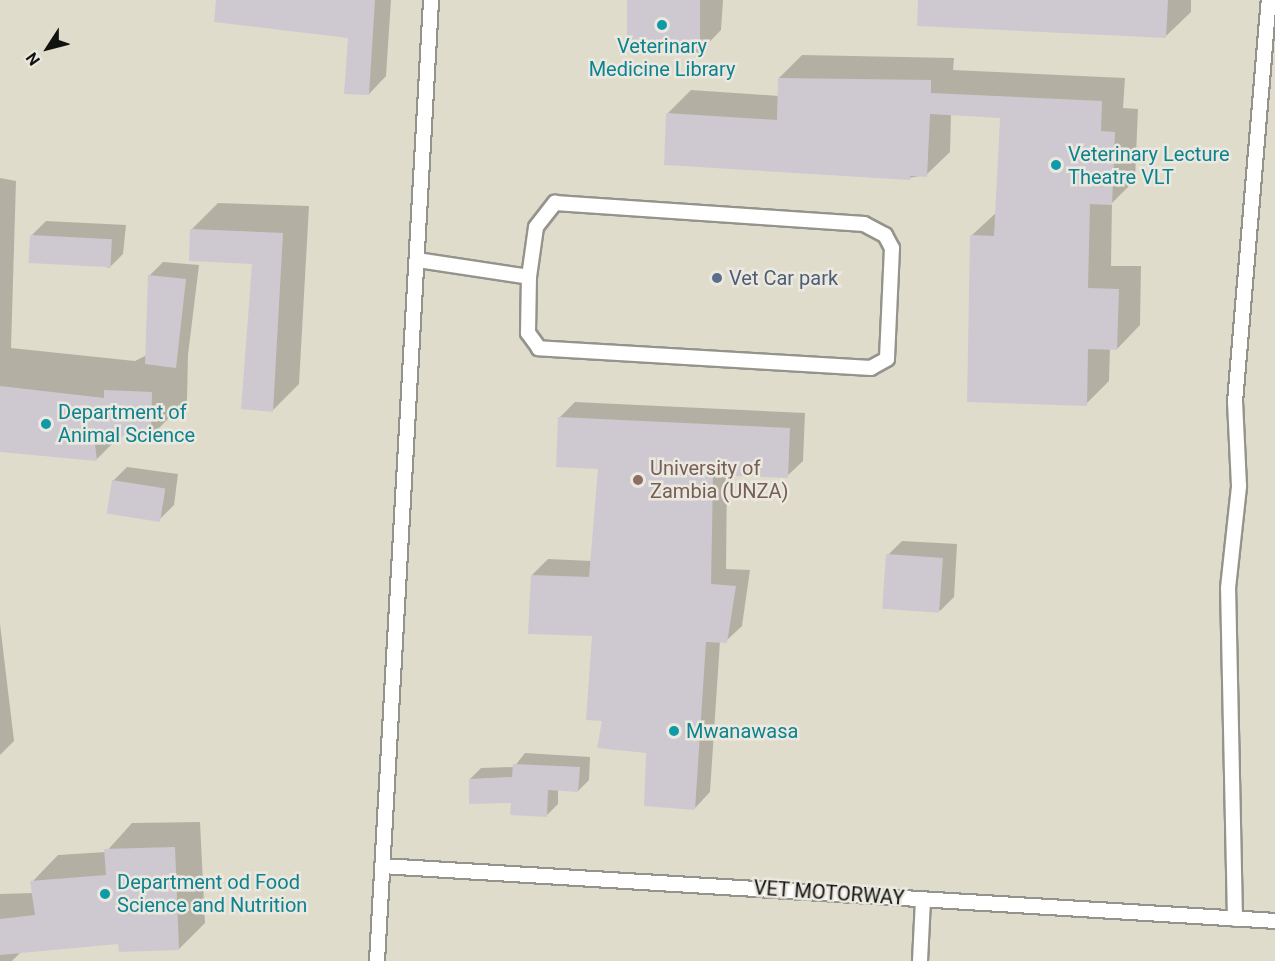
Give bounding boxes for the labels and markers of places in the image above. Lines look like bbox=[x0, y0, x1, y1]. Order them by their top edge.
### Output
marker: Veterinary Medicine Library bbox=[655, 18, 669, 32]
place label: Veterinary Medicine Library bbox=[589, 35, 735, 82]
place label: Veterinary Lecture Theatre VLT bbox=[1068, 142, 1230, 189]
marker: Veterinary Lecture Theatre VLT bbox=[1049, 158, 1063, 172]
place label: Vet Car park bbox=[729, 266, 838, 290]
marker: Vet Car park bbox=[710, 271, 724, 285]
place label: Department of Animal Science bbox=[58, 400, 195, 447]
marker: Department of Animal Science bbox=[39, 417, 53, 431]
place label: University of Zambia (UNZA) bbox=[650, 456, 789, 503]
marker: University of Zambia (UNZA) bbox=[631, 473, 645, 487]
place label: Mwanawasa bbox=[686, 719, 798, 743]
marker: Mwanawasa bbox=[667, 724, 681, 738]
place label: Department od Food Science and Nutrition bbox=[117, 870, 307, 917]
marker: Department od Food Science and Nutrition bbox=[98, 887, 112, 901]

